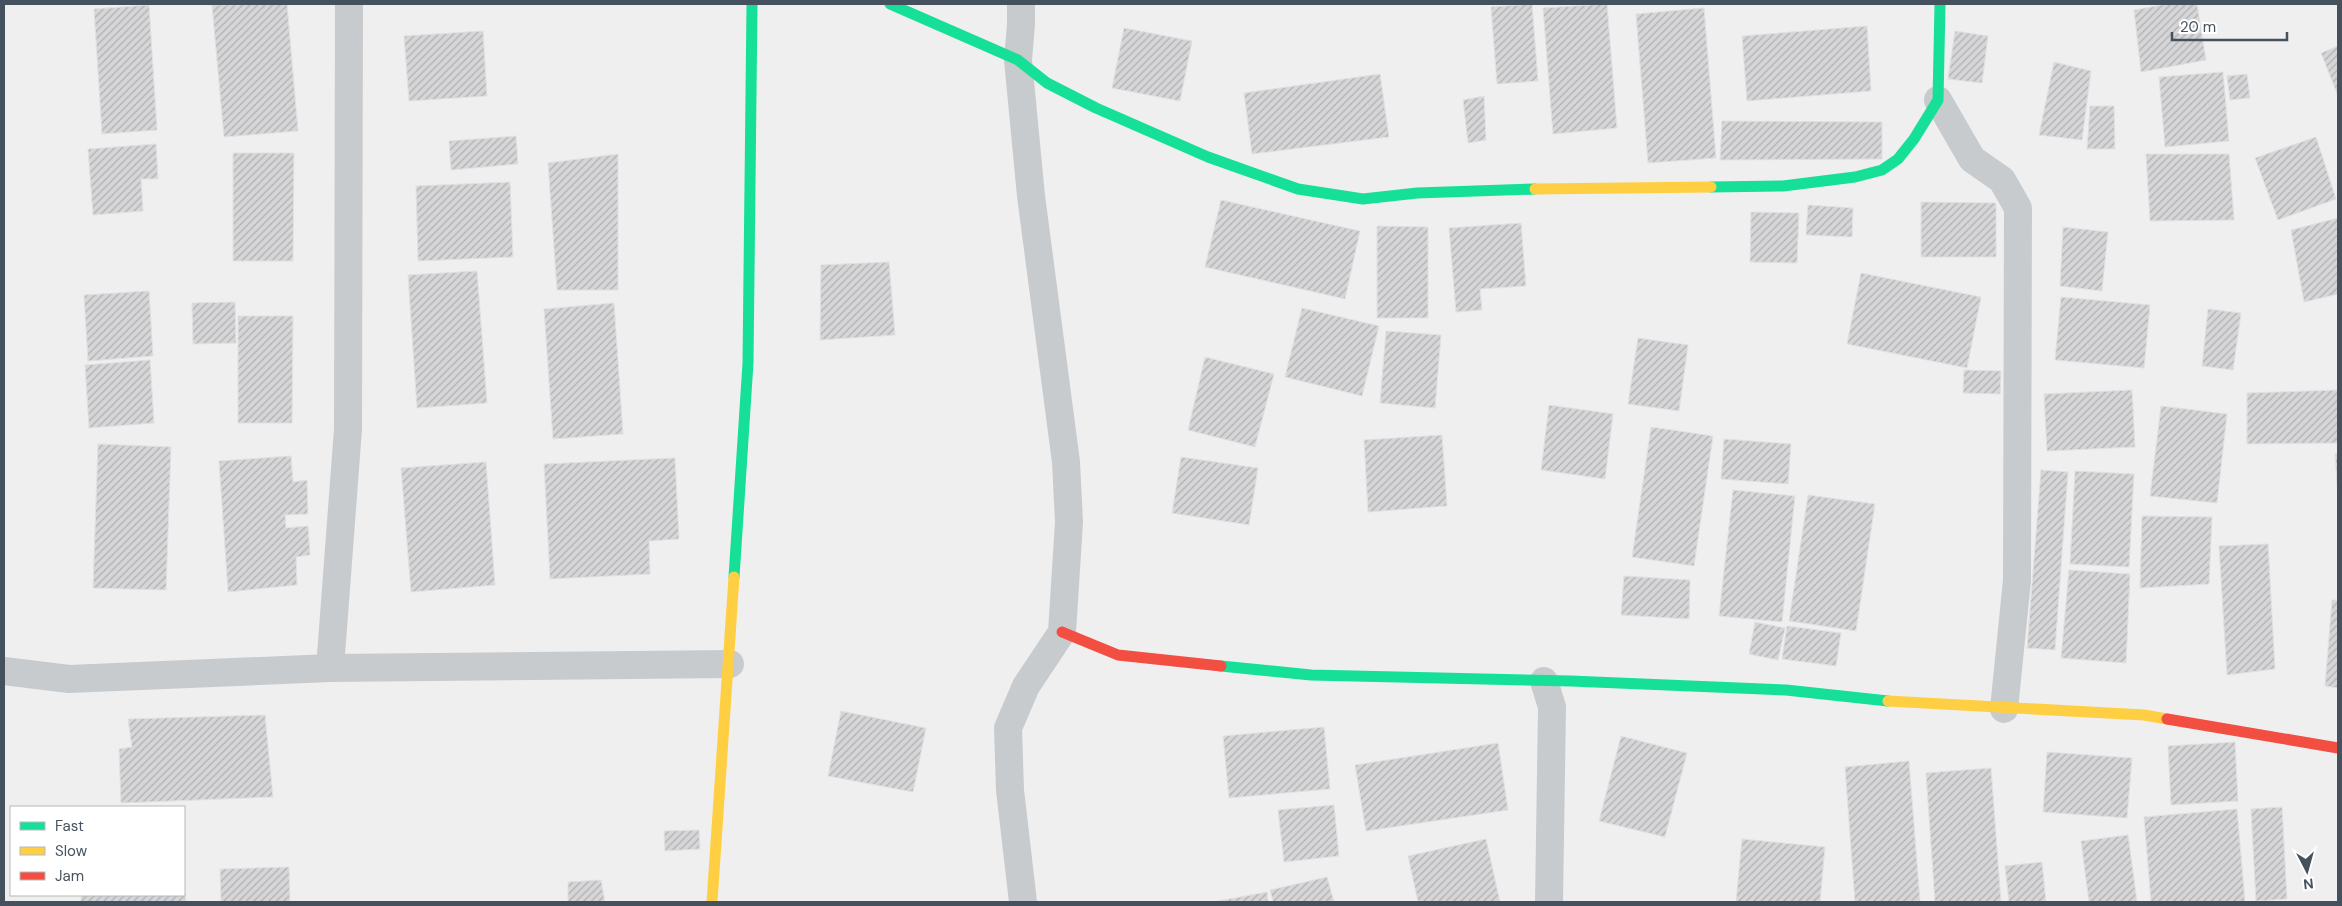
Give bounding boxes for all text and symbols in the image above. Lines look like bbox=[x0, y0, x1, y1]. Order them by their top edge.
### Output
scale bar bbox=[2172, 10, 2287, 42]
text: 20 m bbox=[2180, 17, 2216, 37]
legend bbox=[10, 806, 185, 896]
text: Fast bbox=[55, 816, 84, 836]
text: Slow bbox=[55, 841, 88, 861]
north arrow bbox=[2282, 846, 2332, 896]
text: Jam bbox=[55, 866, 84, 886]
text: N bbox=[2302, 874, 2314, 893]

